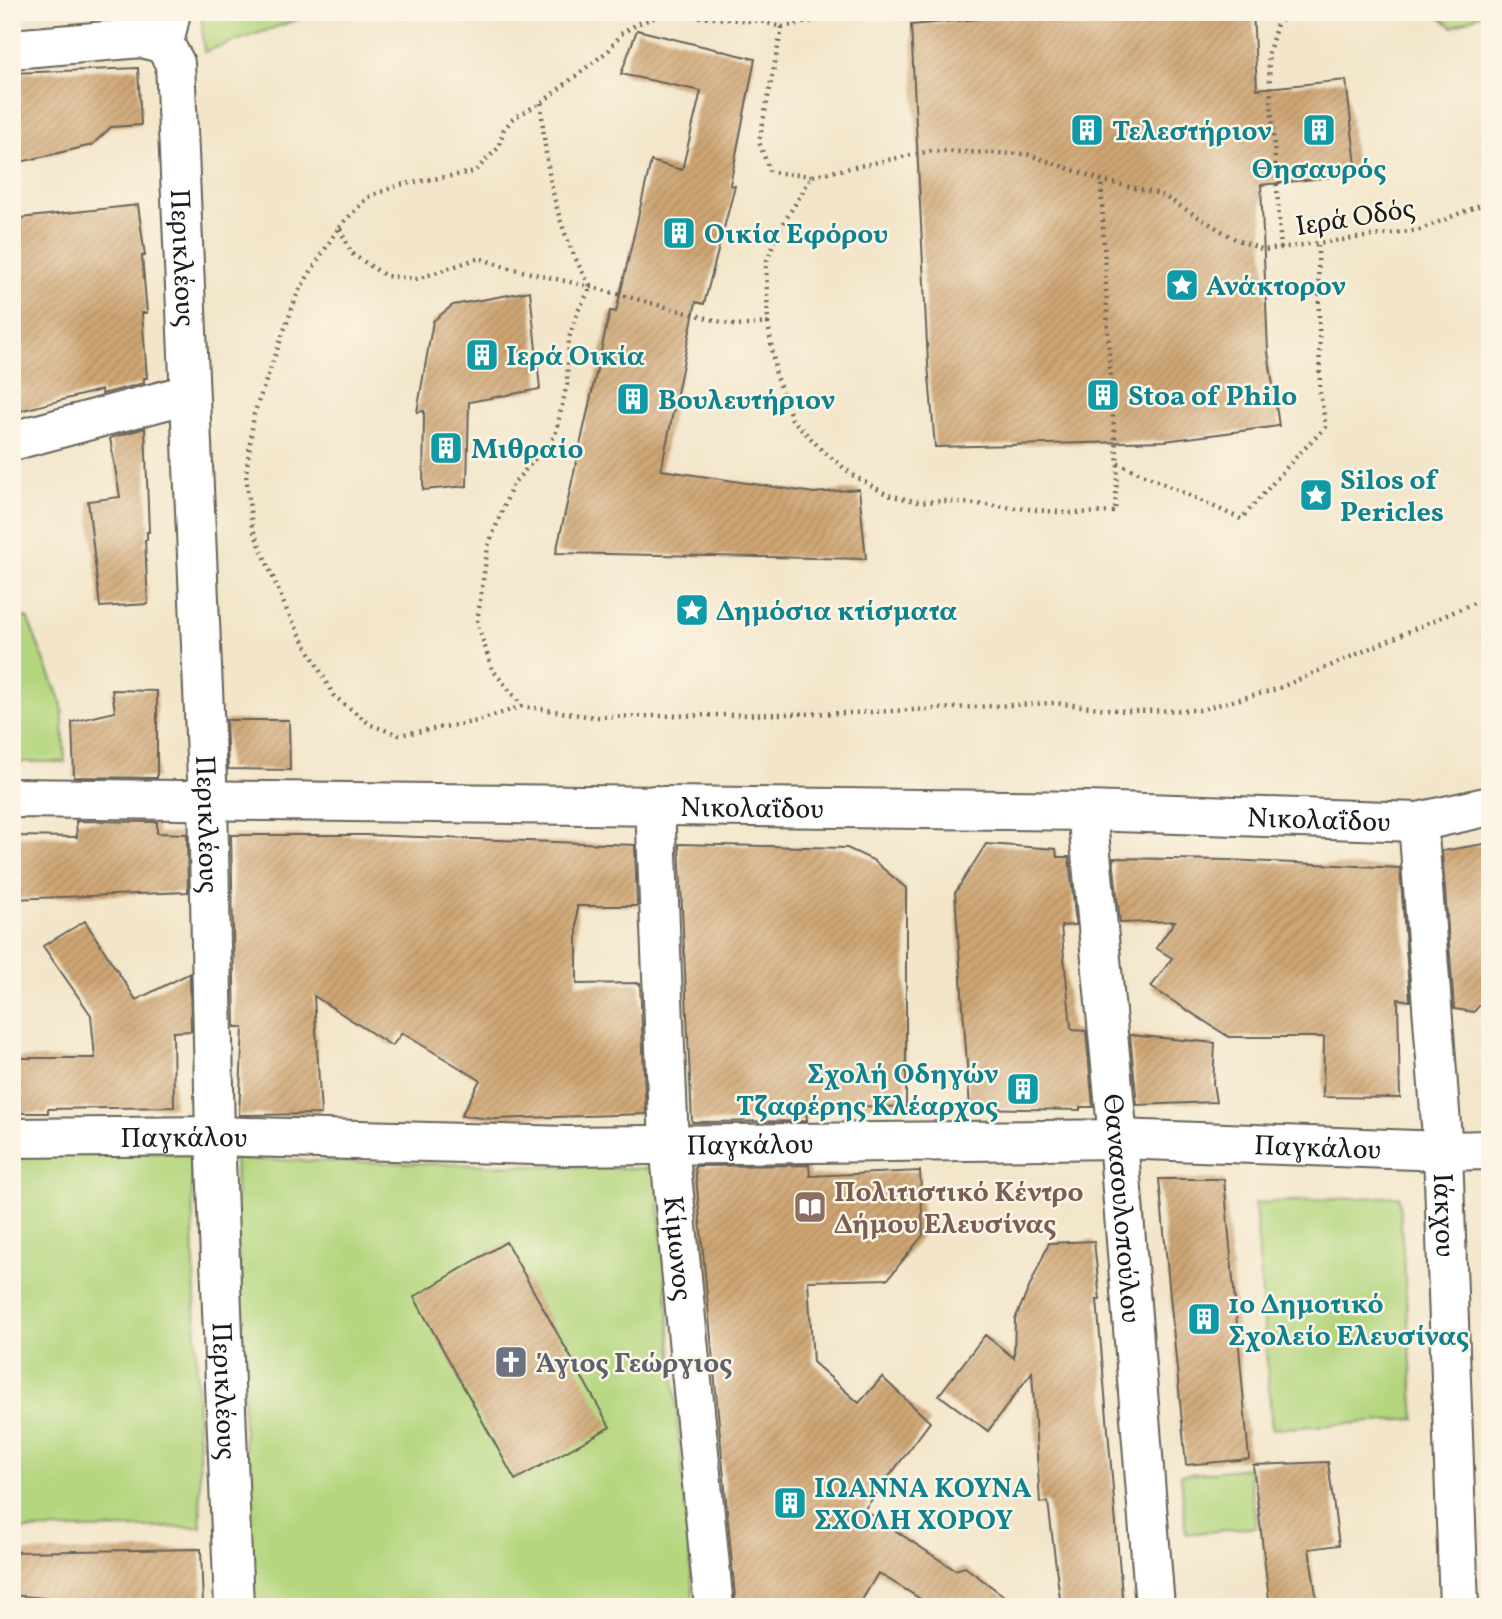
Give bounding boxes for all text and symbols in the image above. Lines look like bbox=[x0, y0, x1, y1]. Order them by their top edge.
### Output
building icon: Τελεστήριον bbox=[1068, 111, 1106, 149]
building icon: Θησαυρός bbox=[1300, 111, 1338, 149]
place label: Τελεστήριον bbox=[1112, 113, 1271, 152]
place label: Θησαυρός bbox=[1252, 151, 1386, 190]
street label: Περικλέους bbox=[159, 188, 204, 328]
street label: Ιερά Οδός bbox=[1293, 190, 1418, 247]
building icon: Οικία Εφόρου bbox=[660, 214, 698, 252]
place label: Οικία Εφόρου bbox=[704, 216, 888, 255]
place icon: Ανάκτορον bbox=[1163, 266, 1201, 304]
place label: Ανάκτορον bbox=[1206, 268, 1346, 307]
building icon: Ιερά Οικία bbox=[463, 336, 501, 374]
place label: Ιερά Οικία bbox=[506, 338, 645, 377]
building icon: Stoa of Philo bbox=[1084, 376, 1122, 414]
place label: Stoa of Philo bbox=[1128, 378, 1297, 417]
building icon: Βουλευτήριον bbox=[614, 380, 652, 418]
place label: Βουλευτήριον bbox=[658, 382, 835, 421]
building icon: Μιθραίο bbox=[427, 429, 465, 467]
place label: Μιθραίο bbox=[471, 431, 584, 470]
place label: Silos of Pericles bbox=[1340, 462, 1444, 533]
place icon: Silos of Pericles bbox=[1297, 476, 1335, 514]
place icon: Δημόσια κτίσματα bbox=[673, 591, 711, 629]
place label: Δημόσια κτίσματα bbox=[716, 593, 958, 632]
street label: Περικλέους bbox=[184, 754, 227, 894]
street label: Νικολαΐδου bbox=[680, 789, 824, 830]
street label: Νικολαΐδου bbox=[1246, 799, 1391, 843]
place label: Σχολή Οδηγών Τζαφέρης Κλέαρχος bbox=[736, 1056, 998, 1127]
building icon: Σχολή Οδηγών Τζαφέρης Κλέαρχος bbox=[1004, 1070, 1042, 1108]
street label: Θανασουλοπούλου bbox=[1092, 1092, 1149, 1325]
street label: Παγκάλου bbox=[120, 1119, 248, 1159]
street label: Παγκάλου bbox=[686, 1126, 814, 1166]
street label: Παγκάλου bbox=[1253, 1127, 1382, 1171]
street label: Ιάκχου bbox=[1422, 1172, 1464, 1258]
place label: Πολιτιστικό Κέντρο Δήμου Ελευσίνας bbox=[834, 1174, 1084, 1245]
library icon: Πολιτιστικό Κέντρο Δήμου Ελευσίνας bbox=[791, 1188, 829, 1226]
street label: Κίμωνος bbox=[652, 1194, 701, 1303]
place label: 1ο Δημοτικό Σχολείο Ελευσίνας bbox=[1228, 1286, 1469, 1357]
building icon: 1ο Δημοτικό Σχολείο Ελευσίνας bbox=[1185, 1300, 1223, 1338]
street label: Περικλέους bbox=[201, 1321, 245, 1461]
church icon: Άγιος Γεώργιος bbox=[492, 1343, 530, 1381]
place label: Άγιος Γεώργιος bbox=[536, 1345, 732, 1384]
place label: ΙΩΑΝΝΑ ΚΟΥΝΑ ΣΧΟΛΗ ΧΟΡΟΥ bbox=[814, 1470, 1032, 1541]
building icon: ΙΩΑΝΝΑ ΚΟΥΝΑ ΣΧΟΛΗ ΧΟΡΟΥ bbox=[771, 1484, 809, 1522]

